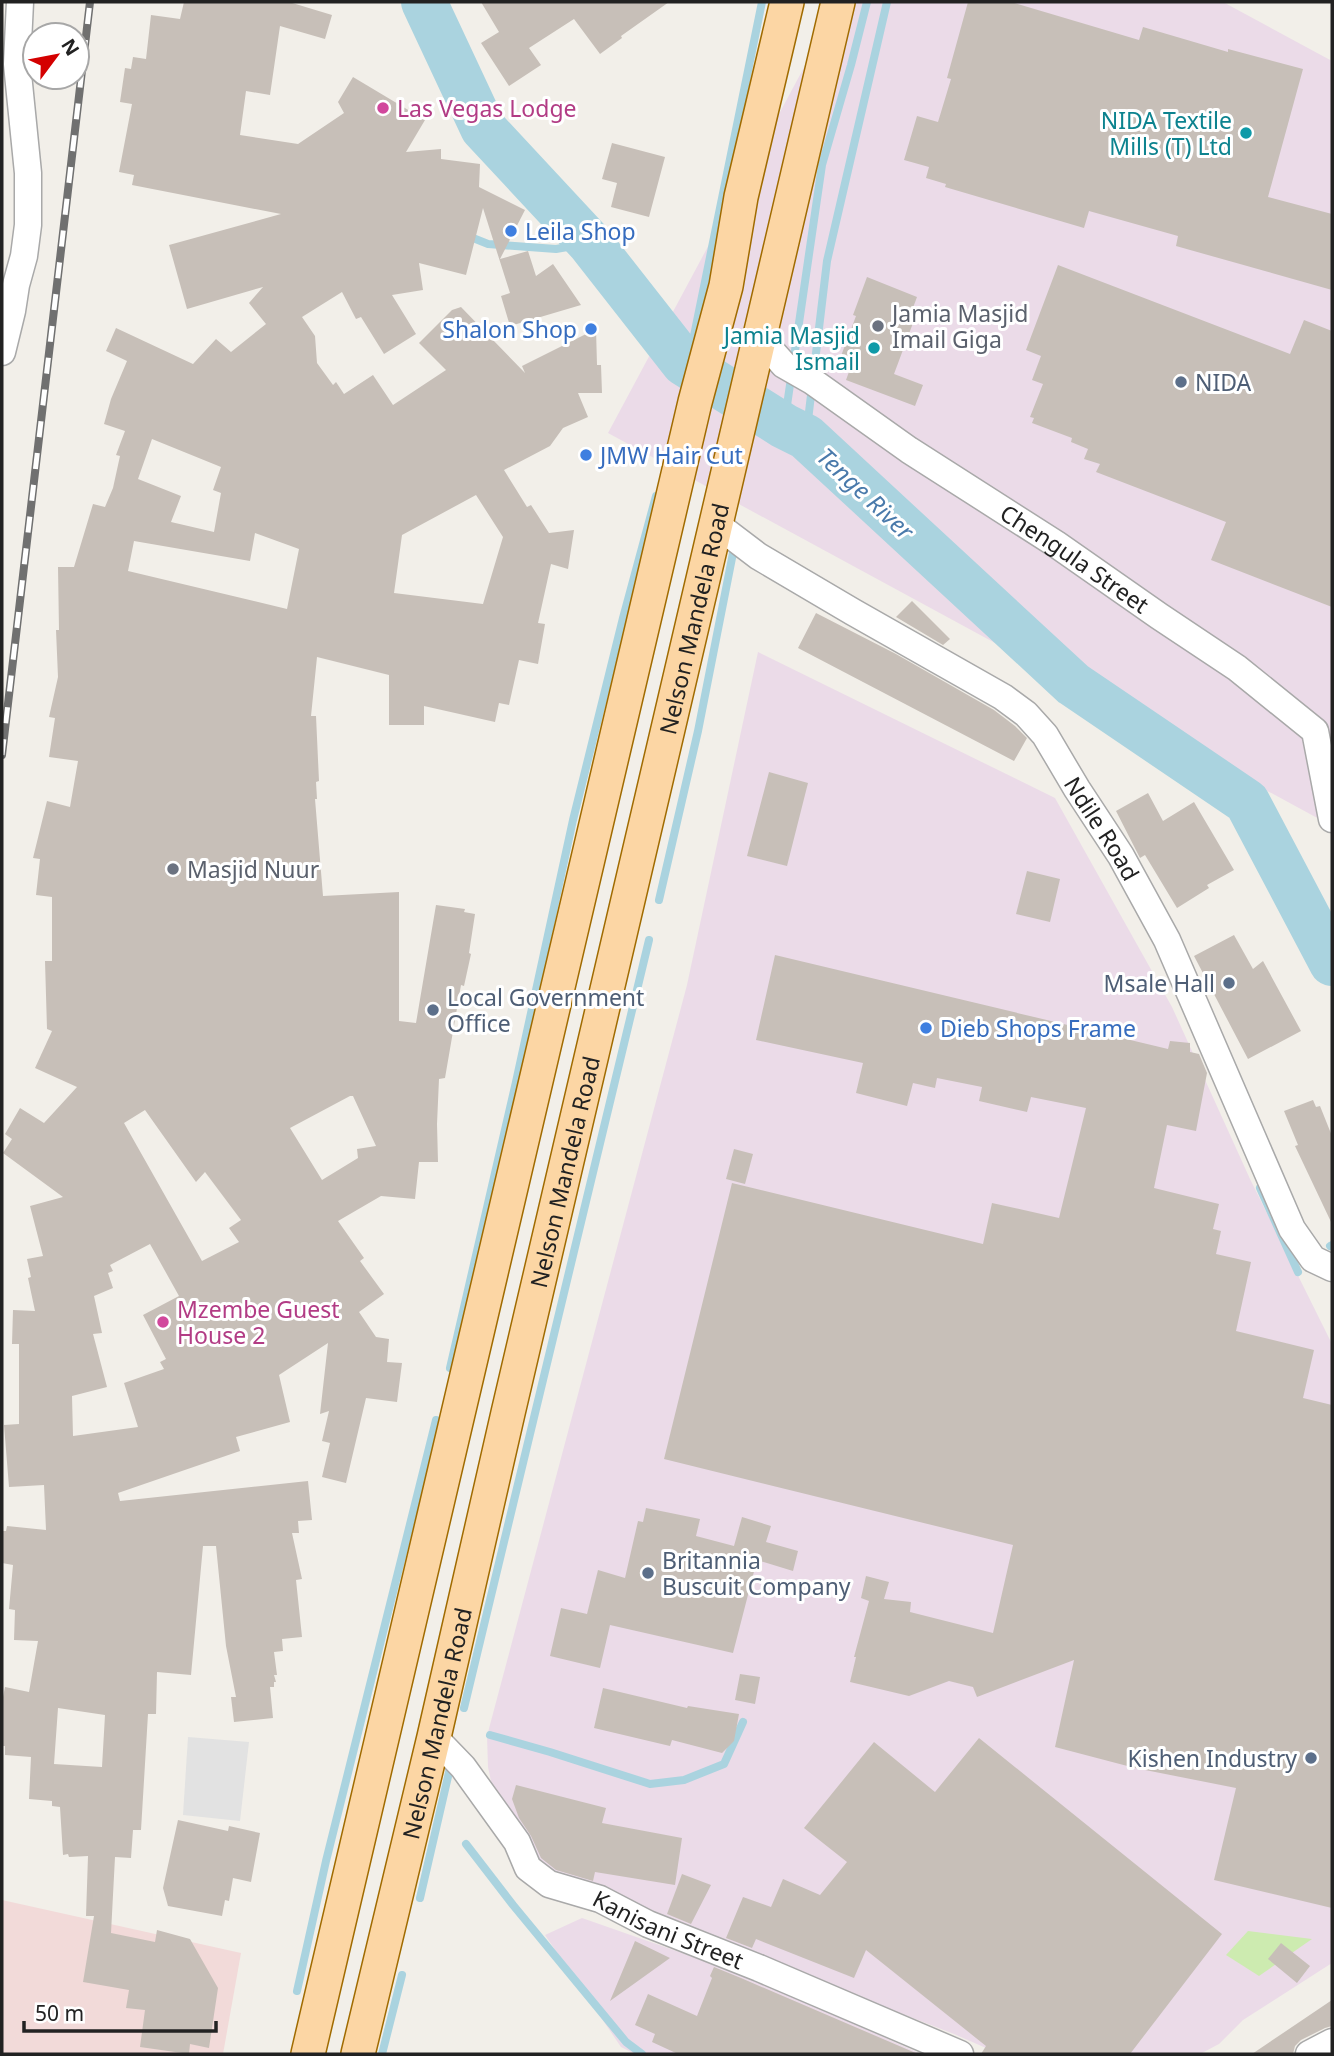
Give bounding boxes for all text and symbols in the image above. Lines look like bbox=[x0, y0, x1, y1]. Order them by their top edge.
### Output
north arrow bbox=[21, 21, 91, 91]
text: N bbox=[55, 34, 86, 60]
place label: Las Vegas Lodge bbox=[397, 92, 577, 124]
marker: Las Vegas Lodge bbox=[375, 100, 391, 116]
place label: NIDA Textile Mills (T) Ltd bbox=[1101, 104, 1232, 162]
marker: NIDA Textile Mills (T) Ltd bbox=[1238, 125, 1254, 141]
place label: Leila Shop bbox=[525, 215, 636, 247]
marker: Leila Shop bbox=[503, 223, 519, 239]
place label: Jamia Masjid Imail Giga bbox=[890, 297, 1028, 355]
place label: Shalon Shop bbox=[442, 313, 577, 345]
marker: Jamia Masjid Imail Giga bbox=[870, 318, 886, 334]
place label: Jamia Masjid Ismail bbox=[722, 319, 860, 377]
marker: Shalon Shop bbox=[583, 321, 599, 337]
marker: Jamia Masjid Ismail bbox=[866, 340, 882, 356]
place label: NIDA bbox=[1195, 366, 1252, 398]
marker: NIDA bbox=[1173, 374, 1189, 390]
place label: JMW Hair Cut bbox=[598, 439, 743, 471]
water label: Tenge River bbox=[810, 440, 923, 547]
marker: JMW Hair Cut bbox=[578, 447, 594, 463]
street label: Chengula Street bbox=[994, 497, 1156, 620]
street label: Nelson Mandela Road bbox=[651, 500, 736, 738]
street label: Ndile Road bbox=[1057, 770, 1147, 886]
place label: Masjid Nuur bbox=[187, 853, 320, 885]
marker: Masjid Nuur bbox=[165, 861, 181, 877]
place label: Msale Hall bbox=[1104, 967, 1215, 999]
marker: Msale Hall bbox=[1221, 975, 1237, 991]
place label: Local Government Office bbox=[447, 981, 644, 1039]
marker: Local Government Office bbox=[425, 1002, 441, 1018]
place label: Dieb Shops Frame bbox=[940, 1012, 1136, 1044]
marker: Dieb Shops Frame bbox=[918, 1020, 934, 1036]
street label: Nelson Mandela Road bbox=[522, 1053, 607, 1291]
place label: Mzembe Guest House 2 bbox=[177, 1293, 340, 1351]
marker: Mzembe Guest House 2 bbox=[155, 1314, 171, 1330]
place label: Britannia Buscuit Company bbox=[662, 1544, 851, 1602]
marker: Britannia Buscuit Company bbox=[640, 1565, 656, 1581]
street label: Nelson Mandela Road bbox=[394, 1604, 479, 1842]
place label: Kishen Industry bbox=[1128, 1742, 1297, 1774]
marker: Kishen Industry bbox=[1303, 1750, 1319, 1766]
street label: Kanisani Street bbox=[587, 1882, 749, 1976]
scale bar bbox=[24, 1990, 217, 2034]
text: 50 m bbox=[35, 1999, 84, 2027]

